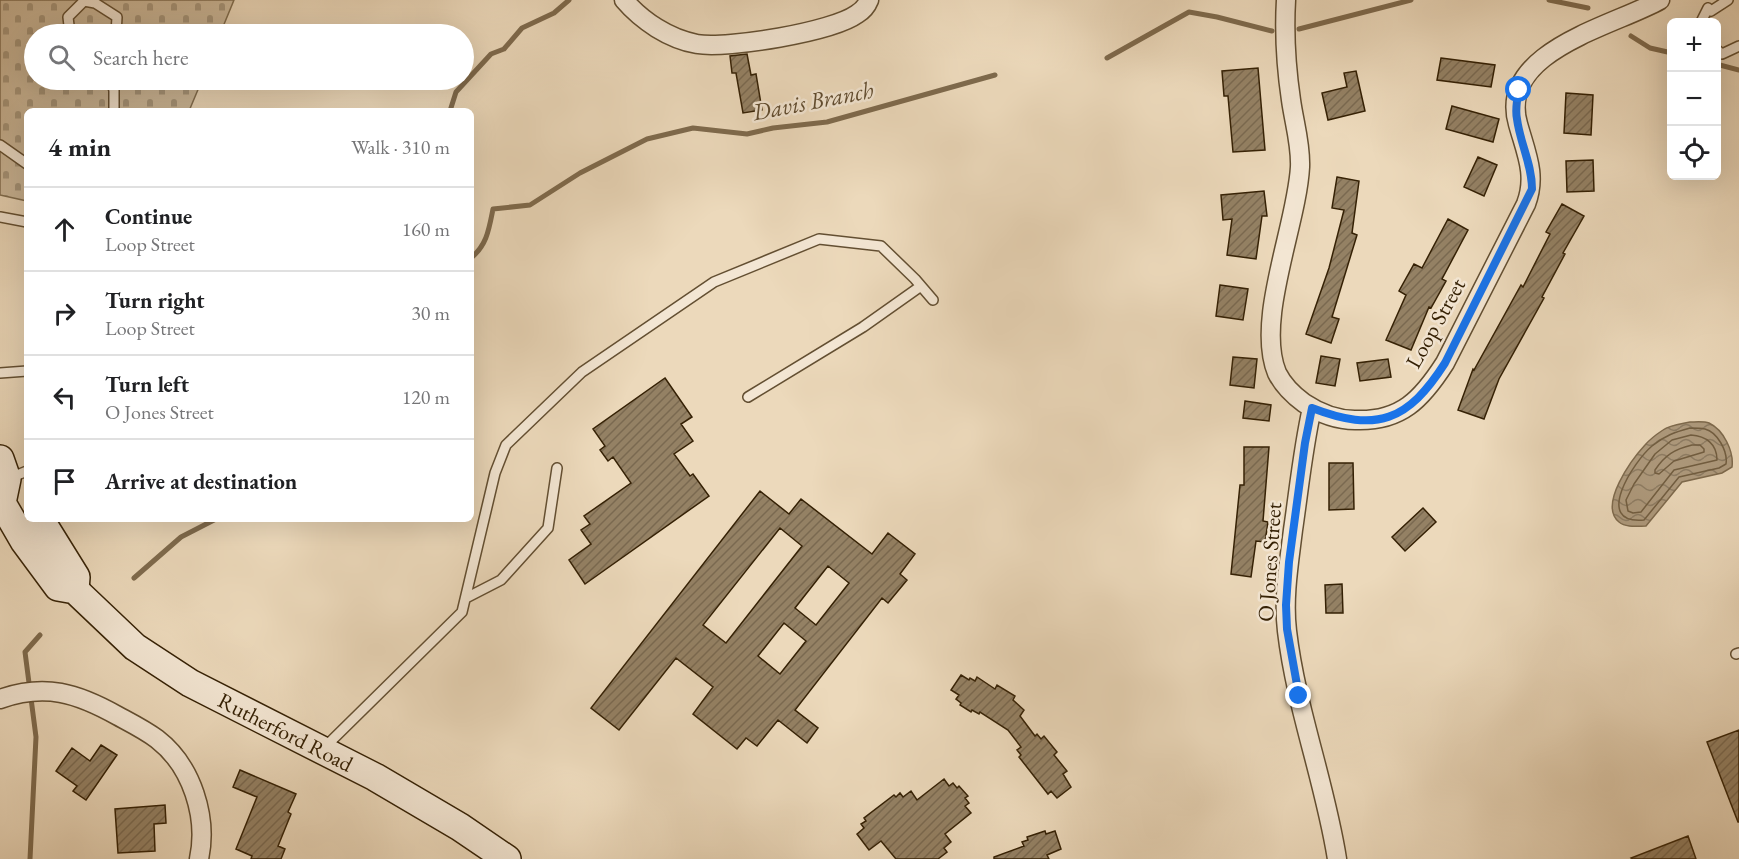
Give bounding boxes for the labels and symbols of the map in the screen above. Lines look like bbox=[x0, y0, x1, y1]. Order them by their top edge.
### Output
water label: Davis Branch bbox=[749, 74, 876, 128]
route start bbox=[1505, 76, 1531, 102]
street label: Loop Street bbox=[1399, 273, 1472, 373]
street label: O Jones Street bbox=[1251, 501, 1288, 623]
route end bbox=[1285, 682, 1311, 708]
street label: Rutherford Road bbox=[213, 686, 359, 779]

